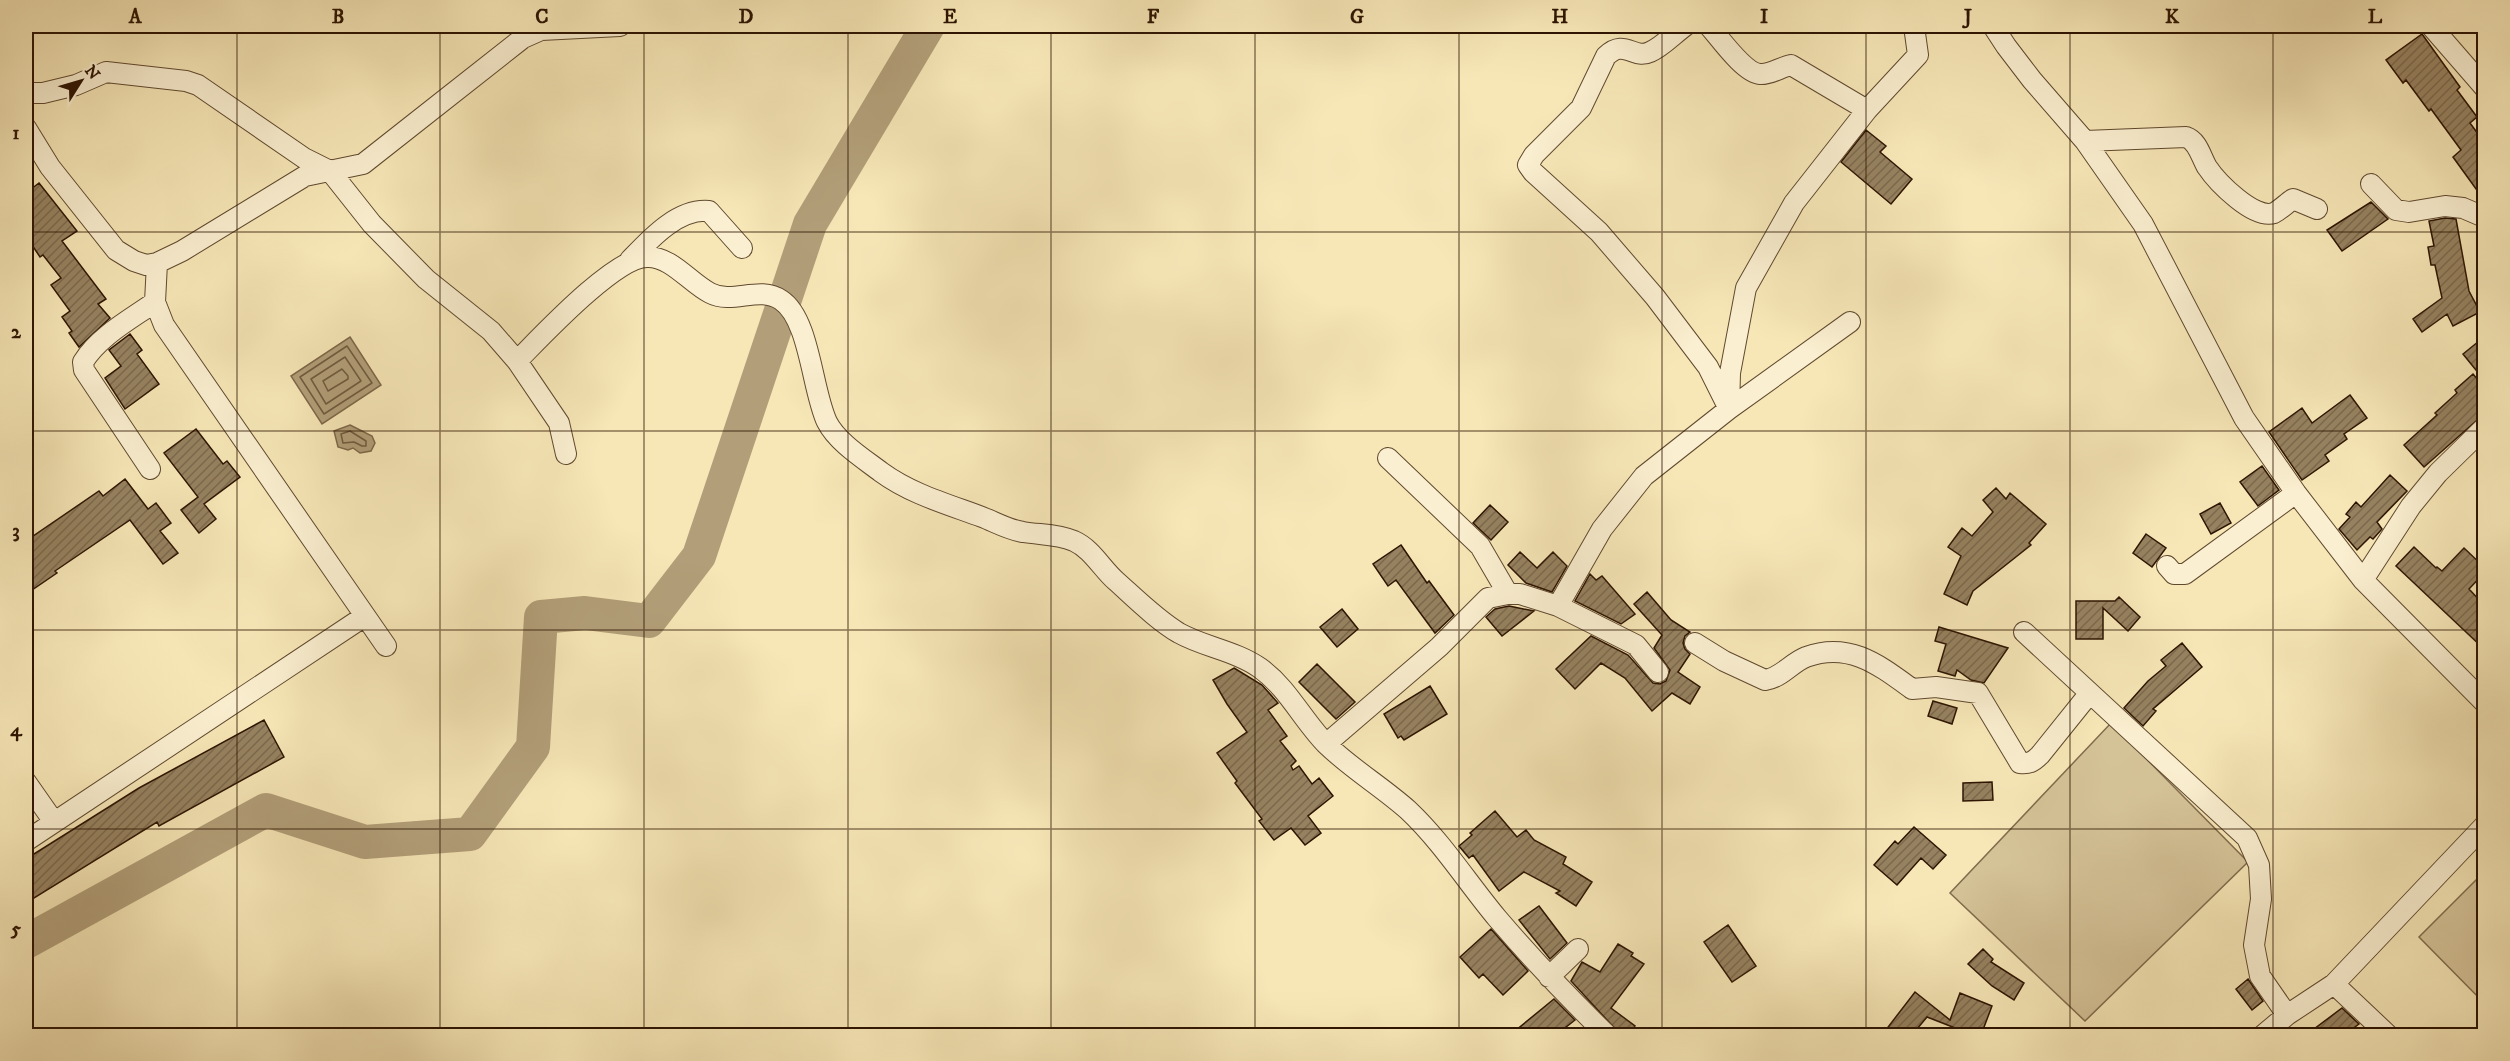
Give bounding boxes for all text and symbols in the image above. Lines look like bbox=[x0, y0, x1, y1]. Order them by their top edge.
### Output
text: A bbox=[128, 5, 143, 30]
text: B bbox=[332, 5, 344, 30]
text: C bbox=[535, 5, 549, 30]
text: D bbox=[739, 5, 754, 30]
text: E bbox=[943, 5, 957, 30]
text: F bbox=[1147, 5, 1160, 30]
text: G bbox=[1350, 5, 1364, 30]
text: H bbox=[1552, 5, 1569, 30]
text: I bbox=[1760, 5, 1768, 30]
text: J bbox=[1962, 5, 1972, 30]
text: K bbox=[2165, 5, 2180, 30]
text: L bbox=[2368, 5, 2383, 30]
north arrow bbox=[51, 51, 111, 111]
text: N bbox=[80, 61, 104, 84]
text: 1 bbox=[12, 121, 20, 146]
text: 2 bbox=[11, 320, 22, 345]
text: 3 bbox=[12, 519, 20, 544]
text: 4 bbox=[10, 718, 23, 743]
text: 5 bbox=[10, 917, 21, 942]

